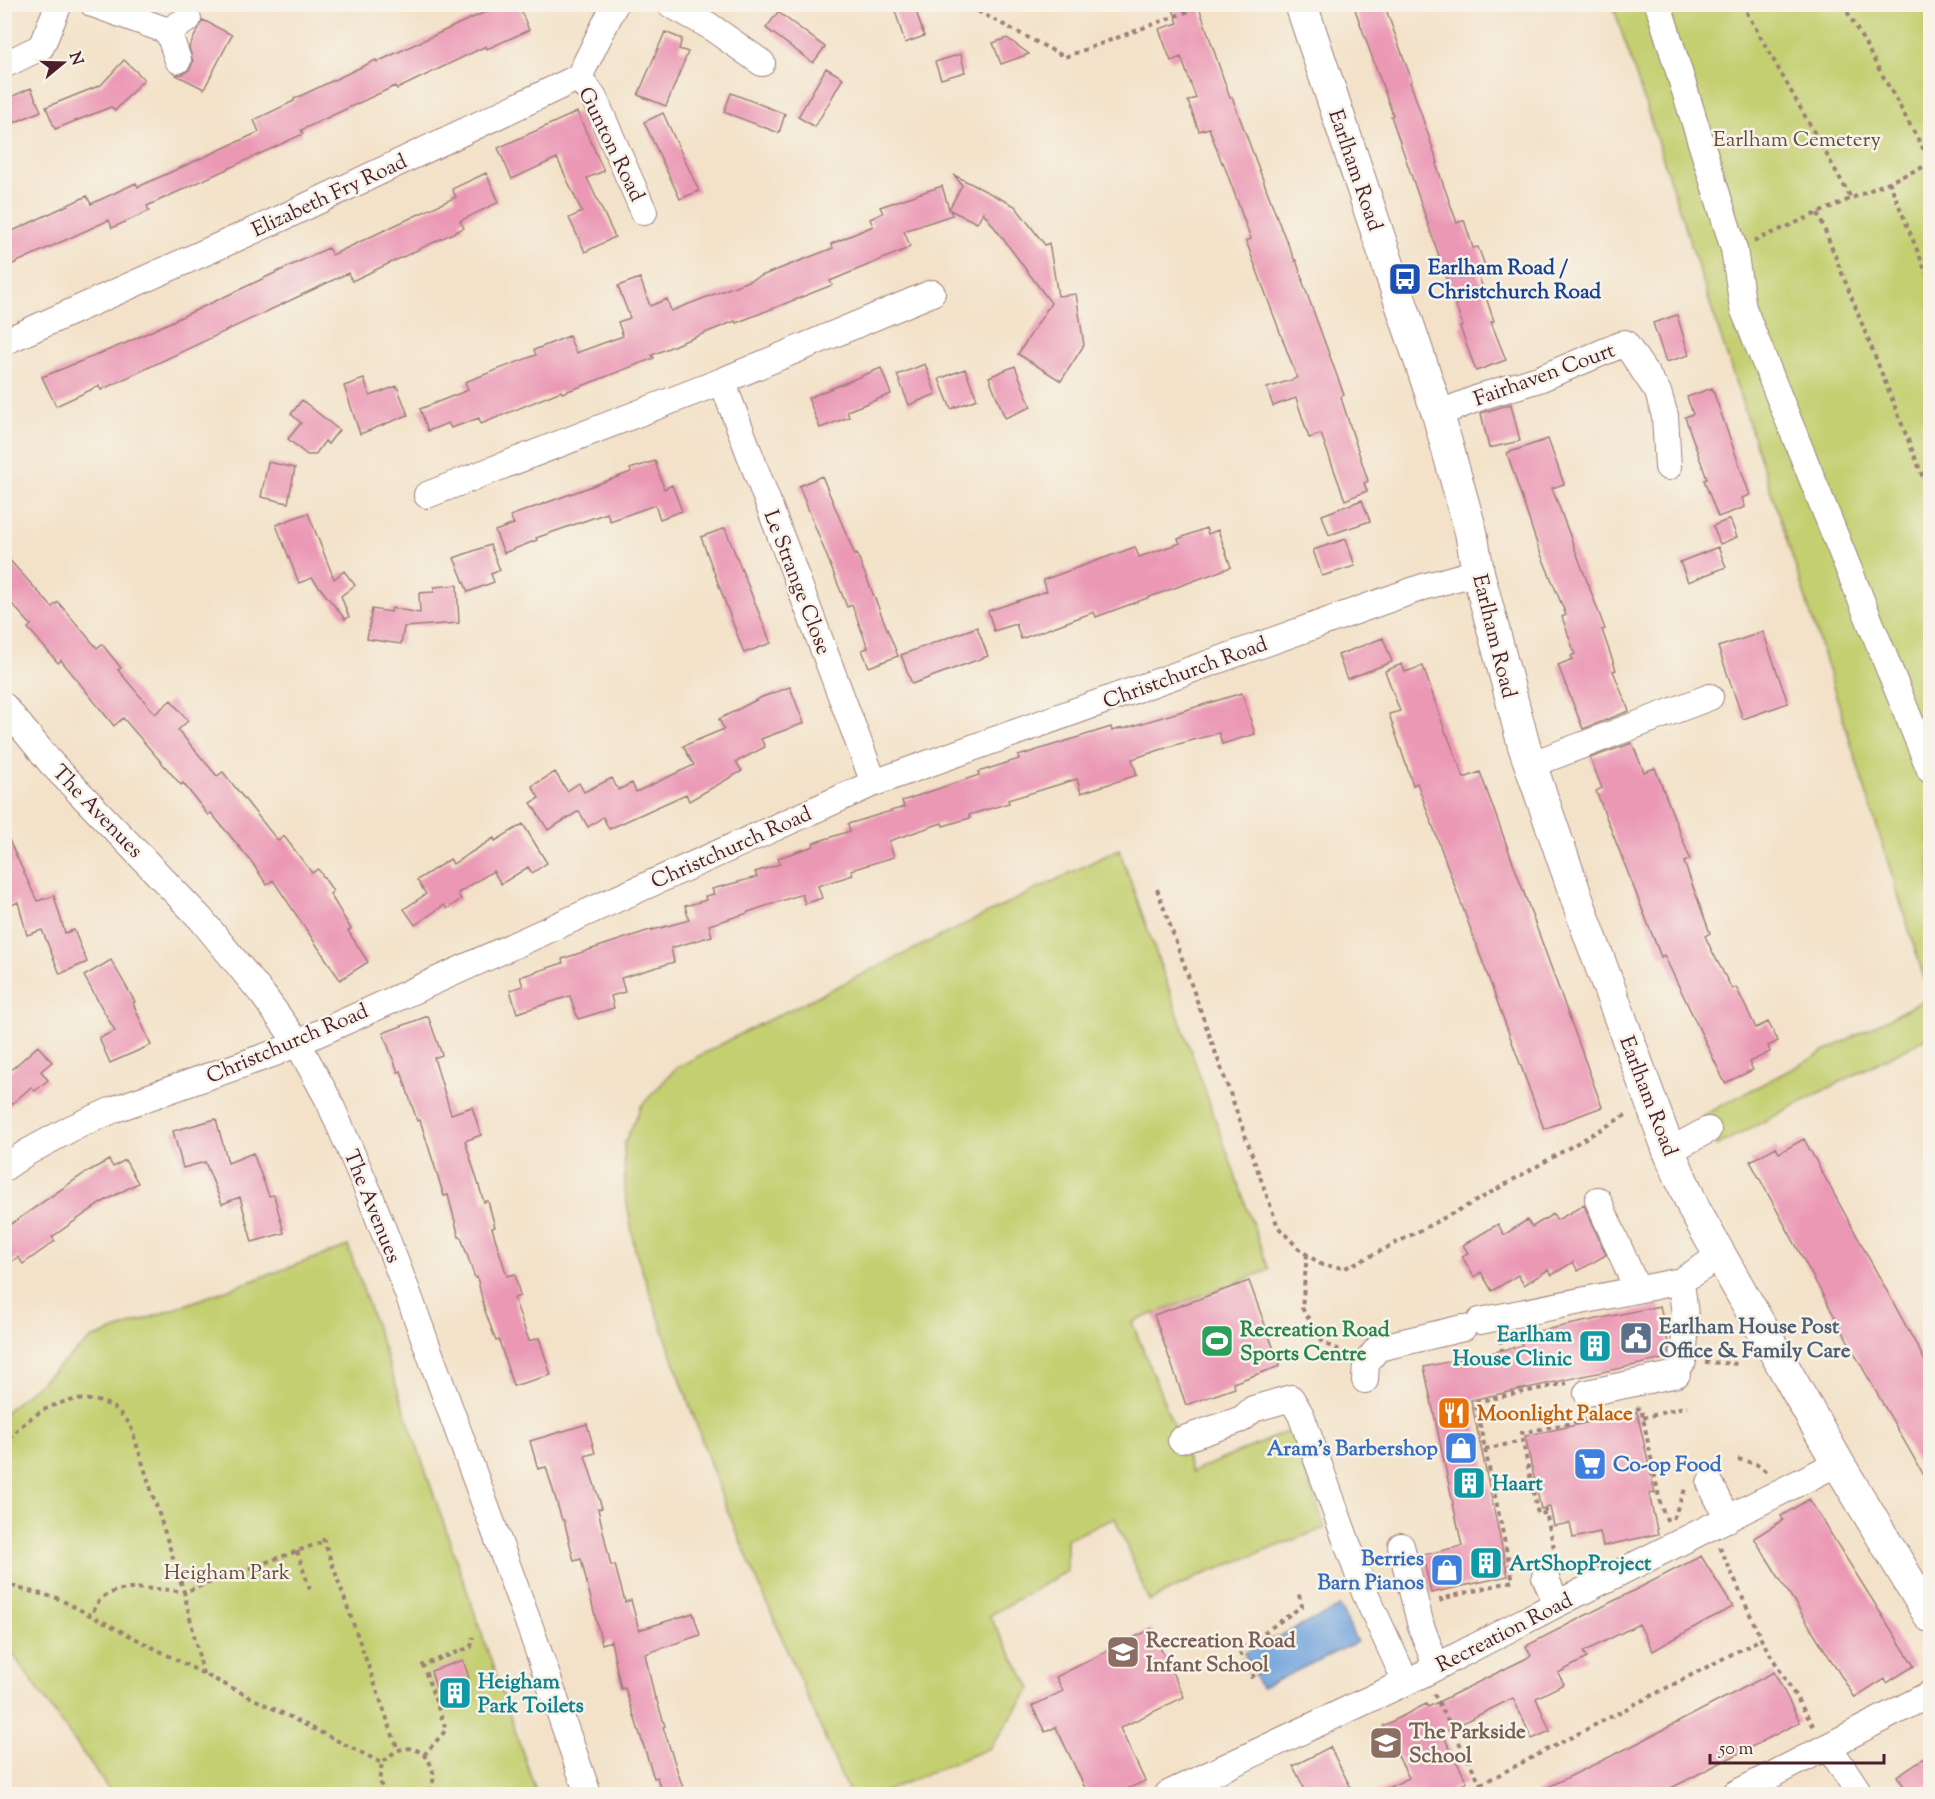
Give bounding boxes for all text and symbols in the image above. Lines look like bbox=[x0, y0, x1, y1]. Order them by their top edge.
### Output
north arrow bbox=[33, 33, 93, 93]
text: N bbox=[62, 49, 88, 69]
street label: Gunton Road bbox=[569, 82, 651, 207]
street label: Earlham Road bbox=[1319, 106, 1389, 236]
park label: Earlham Cemetery bbox=[1713, 126, 1881, 156]
street label: Elizabeth Fry Road bbox=[247, 148, 413, 246]
place label: Earlham Road / Christchurch Road bbox=[1428, 254, 1601, 308]
bus stop icon: Earlham Road / Christchurch Road bbox=[1387, 261, 1423, 297]
street label: Fairhaven Court bbox=[1470, 336, 1620, 415]
street label: Le Strange Close bbox=[755, 506, 838, 659]
street label: Earlham Road bbox=[1463, 571, 1523, 702]
street label: Christchurch Road bbox=[1099, 630, 1272, 718]
street label: The Avenues bbox=[44, 759, 149, 866]
street label: Christchurch Road bbox=[647, 800, 817, 898]
street label: Christchurch Road bbox=[202, 997, 373, 1092]
street label: Earlham Road bbox=[1610, 1032, 1684, 1161]
street label: The Avenues bbox=[335, 1146, 407, 1268]
place label: Earlham House Post Office & Family Care bbox=[1659, 1313, 1851, 1367]
place label: Recreation Road Sports Centre bbox=[1240, 1316, 1390, 1370]
public building icon: Earlham House Post Office & Family Care bbox=[1618, 1320, 1654, 1356]
place label: Earlham House Clinic bbox=[1453, 1321, 1573, 1375]
sports icon: Recreation Road Sports Centre bbox=[1199, 1323, 1235, 1359]
building icon: Earlham House Clinic bbox=[1577, 1328, 1613, 1364]
restaurant icon: Moonlight Palace bbox=[1436, 1395, 1472, 1431]
place label: Moonlight Palace bbox=[1477, 1400, 1633, 1430]
shop icon: Aram's Barbershop bbox=[1443, 1430, 1479, 1466]
place label: Aram's Barbershop bbox=[1267, 1435, 1438, 1465]
supermarket icon: Co-op Food bbox=[1572, 1446, 1608, 1482]
place label: Co-op Food bbox=[1613, 1451, 1722, 1481]
building icon: Haart bbox=[1451, 1465, 1487, 1501]
place label: Haart bbox=[1492, 1470, 1544, 1500]
place label: Berries Barn Pianos bbox=[1317, 1545, 1424, 1599]
building icon: ArtShopProject bbox=[1468, 1545, 1504, 1581]
place label: ArtShopProject bbox=[1509, 1550, 1652, 1580]
shop icon: Berries Barn Pianos bbox=[1429, 1552, 1465, 1588]
park label: Heigham Park bbox=[164, 1559, 291, 1589]
street label: Recreation Road bbox=[1431, 1586, 1578, 1681]
place label: Recreation Road Infant School bbox=[1146, 1627, 1296, 1681]
school or university icon: Recreation Road Infant School bbox=[1105, 1634, 1141, 1670]
place label: Heigham Park Toilets bbox=[478, 1668, 584, 1722]
building icon: Heigham Park Toilets bbox=[437, 1675, 473, 1711]
place label: The Parkside School bbox=[1409, 1718, 1526, 1772]
school or university icon: The Parkside School bbox=[1368, 1725, 1404, 1761]
scale bar bbox=[1710, 1727, 1884, 1765]
text: 50 m bbox=[1718, 1737, 1754, 1763]

